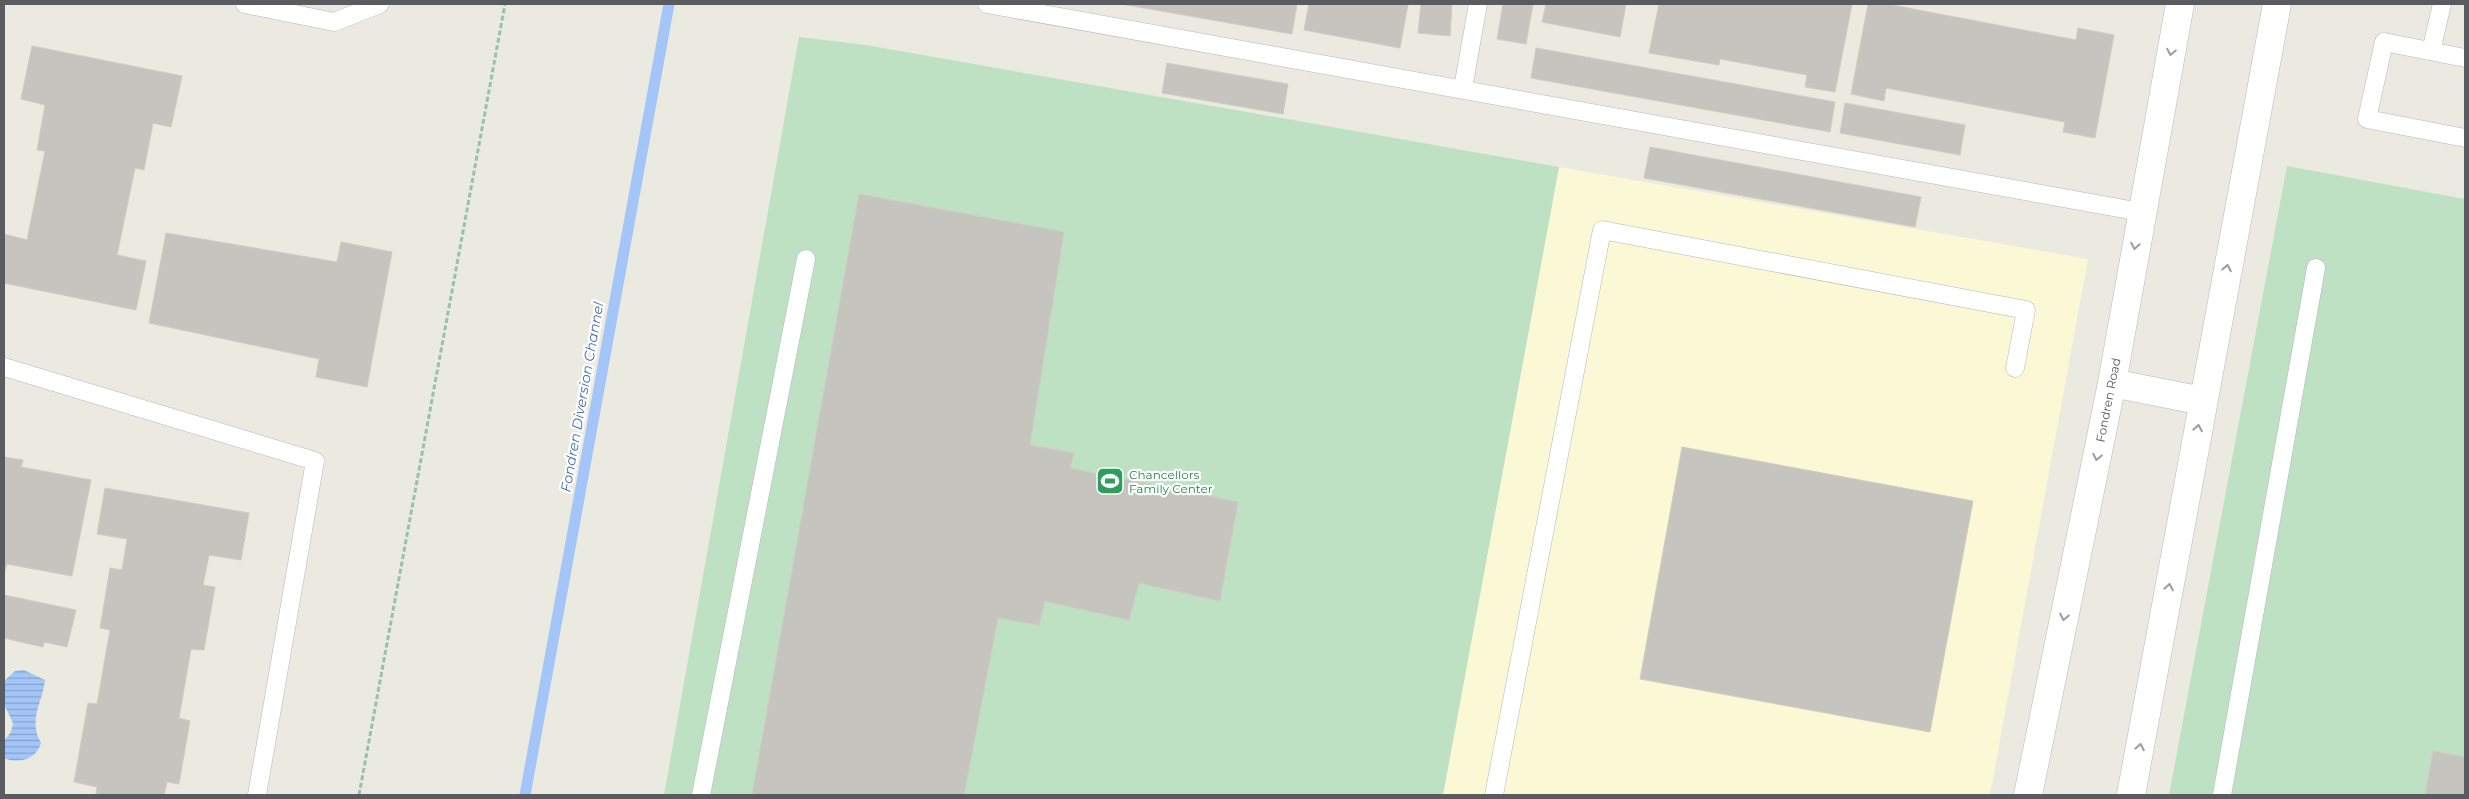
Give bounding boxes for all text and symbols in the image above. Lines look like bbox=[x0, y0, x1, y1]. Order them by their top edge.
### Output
one-way arrow bbox=[2166, 47, 2177, 56]
one-way arrow bbox=[2131, 242, 2141, 250]
one-way arrow bbox=[2222, 263, 2232, 272]
water label: Fondren Diversion Channel bbox=[556, 300, 608, 494]
street label: Fondren Road bbox=[2092, 357, 2124, 443]
one-way arrow bbox=[2192, 423, 2202, 432]
one-way arrow bbox=[2092, 453, 2102, 462]
sports icon: Chancellors Family Center bbox=[1095, 466, 1125, 496]
place label: Chancellors Family Center bbox=[1129, 467, 1213, 496]
one-way arrow bbox=[2163, 583, 2173, 592]
one-way arrow bbox=[2060, 612, 2070, 621]
one-way arrow bbox=[2134, 743, 2144, 752]

